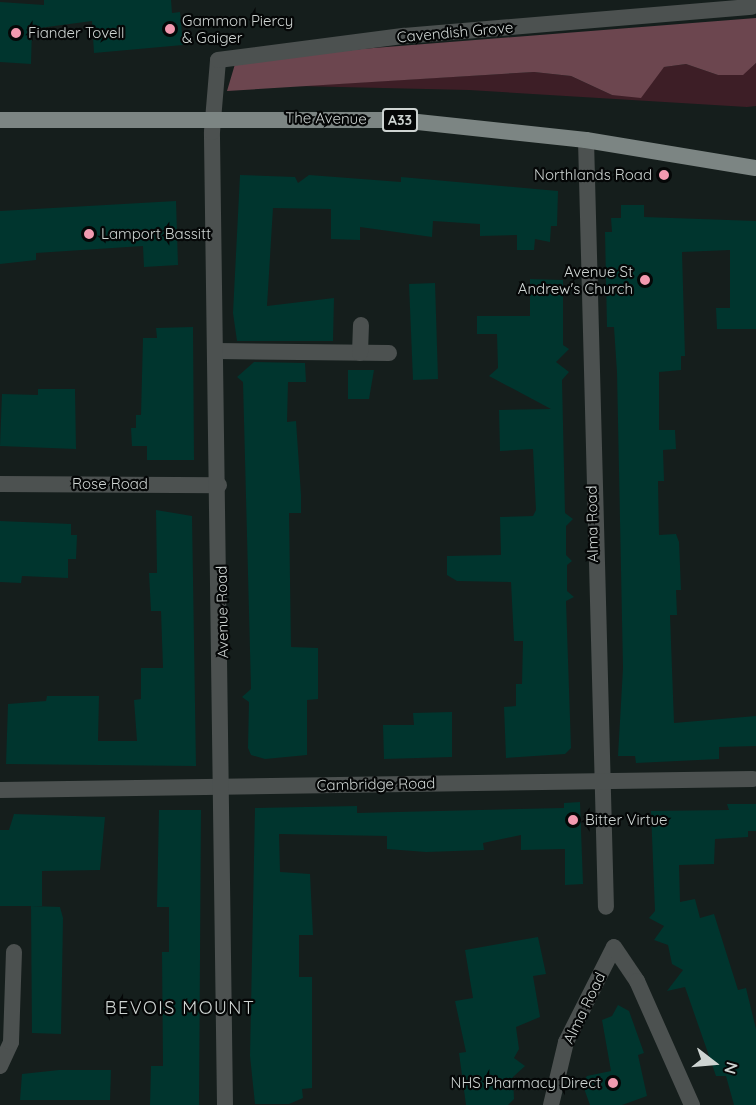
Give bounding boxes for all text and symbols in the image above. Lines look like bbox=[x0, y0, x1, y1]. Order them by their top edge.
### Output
place label: Gammon Piercy & Gaiger bbox=[182, 11, 293, 46]
street label: Cavendish Grove bbox=[396, 18, 514, 46]
marker: Gammon Piercy & Gaiger bbox=[163, 22, 177, 36]
place label: Fiander Tovell bbox=[28, 24, 124, 42]
marker: Fiander Tovell bbox=[9, 26, 23, 40]
street label: The Avenue bbox=[285, 108, 367, 128]
road number: A33 bbox=[382, 109, 418, 131]
place label: Northlands Road bbox=[534, 166, 652, 184]
marker: Northlands Road bbox=[657, 168, 671, 182]
place label: Lamport Bassitt bbox=[101, 225, 211, 243]
marker: Lamport Bassitt bbox=[82, 227, 96, 241]
place label: Avenue St Andrew's Church bbox=[518, 262, 633, 297]
marker: Avenue St Andrew's Church bbox=[638, 273, 652, 287]
street label: Rose Road bbox=[72, 475, 148, 493]
street label: Alma Road bbox=[582, 485, 602, 563]
street label: Avenue Road bbox=[212, 566, 232, 658]
street label: Cambridge Road bbox=[317, 774, 435, 794]
place label: Bitter Virtue bbox=[585, 811, 667, 829]
marker: Bitter Virtue bbox=[566, 813, 580, 827]
street label: Alma Road bbox=[559, 969, 609, 1047]
district label: BEVOIS MOUNT bbox=[105, 997, 255, 1019]
north arrow bbox=[684, 1033, 744, 1093]
text: N bbox=[720, 1060, 743, 1076]
place label: NHS Pharmacy Direct bbox=[451, 1074, 601, 1092]
marker: NHS Pharmacy Direct bbox=[606, 1076, 620, 1090]

